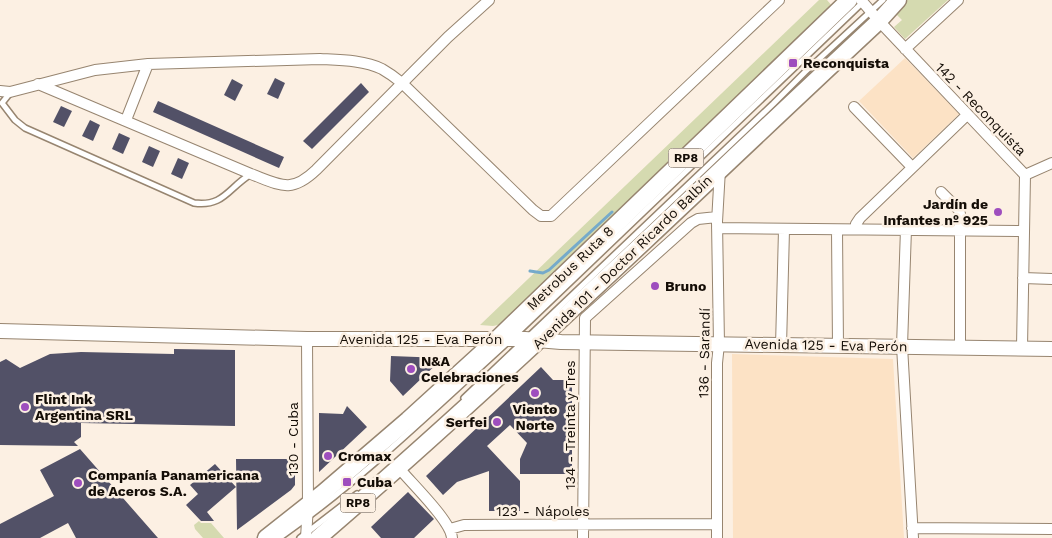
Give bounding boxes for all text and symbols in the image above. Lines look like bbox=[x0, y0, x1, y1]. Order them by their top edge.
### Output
place label: Reconquista bbox=[803, 55, 890, 71]
marker: Reconquista bbox=[787, 57, 799, 69]
street label: 142 - Reconquista bbox=[932, 59, 1030, 159]
road number: RP8 bbox=[668, 148, 704, 168]
street label: Avenida 101 - Doctor Ricardo Balbín bbox=[529, 172, 715, 352]
place label: Jardín de Infantes nº 925 bbox=[883, 196, 988, 228]
marker: Jardín de Infantes nº 925 bbox=[992, 206, 1004, 218]
street label: Metrobus Ruta 8 bbox=[524, 223, 616, 313]
place label: Bruno bbox=[665, 278, 706, 294]
marker: Bruno bbox=[649, 280, 661, 292]
street label: 136 - Sarandí bbox=[695, 308, 713, 398]
street label: Avenida 125 - Eva Perón bbox=[340, 331, 502, 347]
street label: Avenida 125 - Eva Perón bbox=[744, 336, 908, 354]
place label: N&A Celebraciones bbox=[421, 353, 519, 385]
street label: 134 - Treinta y Tres bbox=[562, 360, 578, 490]
marker: N&A Celebraciones bbox=[405, 363, 417, 375]
marker: Viento Norte bbox=[529, 387, 541, 399]
place label: Flint Ink Argentina SRL bbox=[35, 391, 133, 423]
marker: Flint Ink Argentina SRL bbox=[19, 401, 31, 413]
place label: Viento Norte bbox=[513, 401, 557, 433]
street label: 130 - Cuba bbox=[285, 402, 301, 476]
place label: Serfei bbox=[446, 414, 487, 430]
marker: Serfei bbox=[491, 416, 503, 428]
place label: Cromax bbox=[338, 448, 392, 464]
marker: Cromax bbox=[322, 450, 334, 462]
place label: Companía Panamericana de Aceros S.A. bbox=[88, 467, 260, 499]
place label: Cuba bbox=[357, 474, 393, 490]
marker: Cuba bbox=[341, 476, 353, 488]
marker: Companía Panamericana de Aceros S.A. bbox=[72, 477, 84, 489]
road number: RP8 bbox=[340, 493, 376, 512]
street label: 123 - Nápoles bbox=[496, 503, 590, 519]

